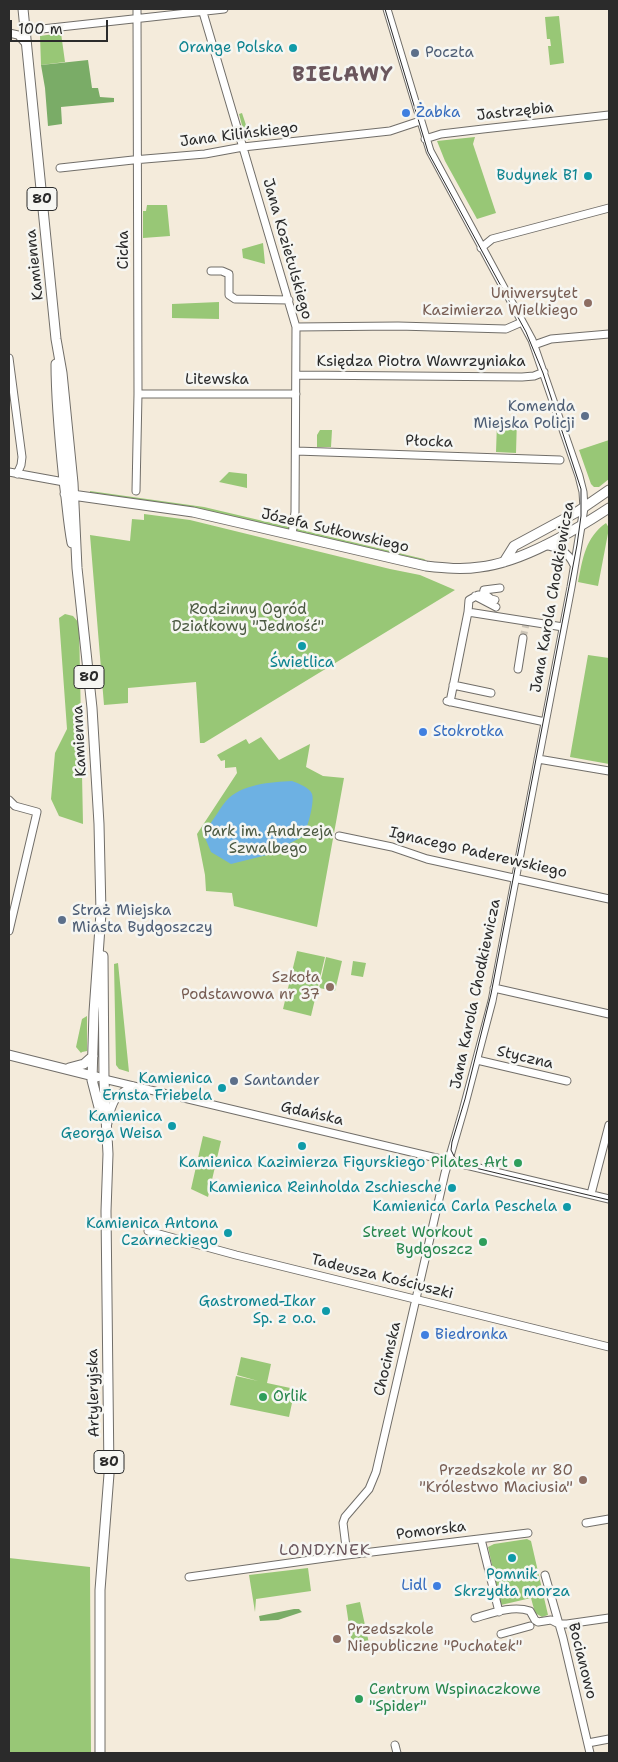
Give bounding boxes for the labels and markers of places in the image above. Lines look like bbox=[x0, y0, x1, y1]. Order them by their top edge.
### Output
place label: Orange Polska bbox=[179, 39, 283, 57]
marker: Orange Polska bbox=[287, 42, 299, 54]
place label: Poczta bbox=[425, 44, 474, 62]
marker: Poczta bbox=[409, 47, 421, 59]
place label: Żabka bbox=[416, 104, 460, 122]
marker: Żabka bbox=[400, 107, 412, 119]
place label: Budynek B1 bbox=[497, 167, 578, 185]
marker: Budynek B1 bbox=[582, 170, 594, 182]
place label: Uniwersytet Kazimierza Wielkiego bbox=[422, 285, 578, 320]
marker: Uniwersytet Kazimierza Wielkiego bbox=[582, 297, 594, 309]
place label: Komenda Miejska Policji bbox=[473, 398, 575, 433]
marker: Komenda Miejska Policji bbox=[579, 410, 591, 422]
marker: Świetlica bbox=[296, 640, 308, 652]
place label: Świetlica bbox=[270, 654, 334, 672]
place label: Stokrotka bbox=[433, 723, 504, 741]
marker: Stokrotka bbox=[417, 726, 429, 738]
place label: Straż Miejska Miasta Bydgoszczy bbox=[72, 902, 213, 937]
marker: Straż Miejska Miasta Bydgoszczy bbox=[56, 914, 68, 926]
place label: Szkoła Podstawowa nr 37 bbox=[181, 969, 320, 1004]
marker: Szkoła Podstawowa nr 37 bbox=[324, 981, 336, 993]
place label: Kamienica Ernsta Friebela bbox=[102, 1070, 212, 1105]
place label: Santander bbox=[244, 1072, 320, 1090]
marker: Santander bbox=[228, 1075, 240, 1087]
marker: Kamienica Ernsta Friebela bbox=[216, 1082, 228, 1094]
place label: Kamienica Georga Weisa bbox=[61, 1108, 162, 1143]
marker: Kamienica Georga Weisa bbox=[166, 1120, 178, 1132]
marker: Kamienica Kazimierza Figurskiego bbox=[296, 1140, 308, 1152]
place label: Kamienica Kazimierza Figurskiego bbox=[179, 1154, 425, 1172]
place label: Pilates Art bbox=[431, 1154, 508, 1172]
marker: Pilates Art bbox=[512, 1157, 524, 1169]
place label: Kamienica Reinholda Zschiesche bbox=[209, 1179, 442, 1197]
marker: Kamienica Reinholda Zschiesche bbox=[446, 1182, 458, 1194]
place label: Kamienica Carla Peschela bbox=[373, 1198, 557, 1216]
marker: Kamienica Carla Peschela bbox=[561, 1201, 573, 1213]
place label: Kamienica Antona Czarneckiego bbox=[86, 1215, 218, 1250]
place label: Street Workout Bydgoszcz bbox=[362, 1224, 473, 1259]
marker: Kamienica Antona Czarneckiego bbox=[222, 1227, 234, 1239]
marker: Street Workout Bydgoszcz bbox=[477, 1236, 489, 1248]
place label: Gastromed-Ikar Sp. z o.o. bbox=[199, 1293, 316, 1328]
marker: Gastromed-Ikar Sp. z o.o. bbox=[320, 1305, 332, 1317]
place label: Biedronka bbox=[435, 1326, 508, 1344]
marker: Biedronka bbox=[419, 1329, 431, 1341]
place label: Orlik bbox=[273, 1388, 307, 1406]
marker: Orlik bbox=[257, 1391, 269, 1403]
place label: Przedszkole nr 80 "Królestwo Maciusia" bbox=[419, 1462, 573, 1497]
marker: Przedszkole nr 80 "Królestwo Maciusia" bbox=[577, 1474, 589, 1486]
marker: Pomnik Skrzydła morza bbox=[506, 1552, 518, 1564]
place label: Pomnik Skrzydła morza bbox=[454, 1566, 570, 1601]
place label: Lidl bbox=[401, 1577, 427, 1595]
marker: Lidl bbox=[431, 1580, 443, 1592]
place label: Przedszkole Niepubliczne "Puchatek" bbox=[347, 1621, 522, 1656]
marker: Przedszkole Niepubliczne "Puchatek" bbox=[331, 1633, 343, 1645]
place label: Centrum Wspinaczkowe "Spider" bbox=[369, 1681, 541, 1716]
marker: Centrum Wspinaczkowe "Spider" bbox=[353, 1693, 365, 1705]

